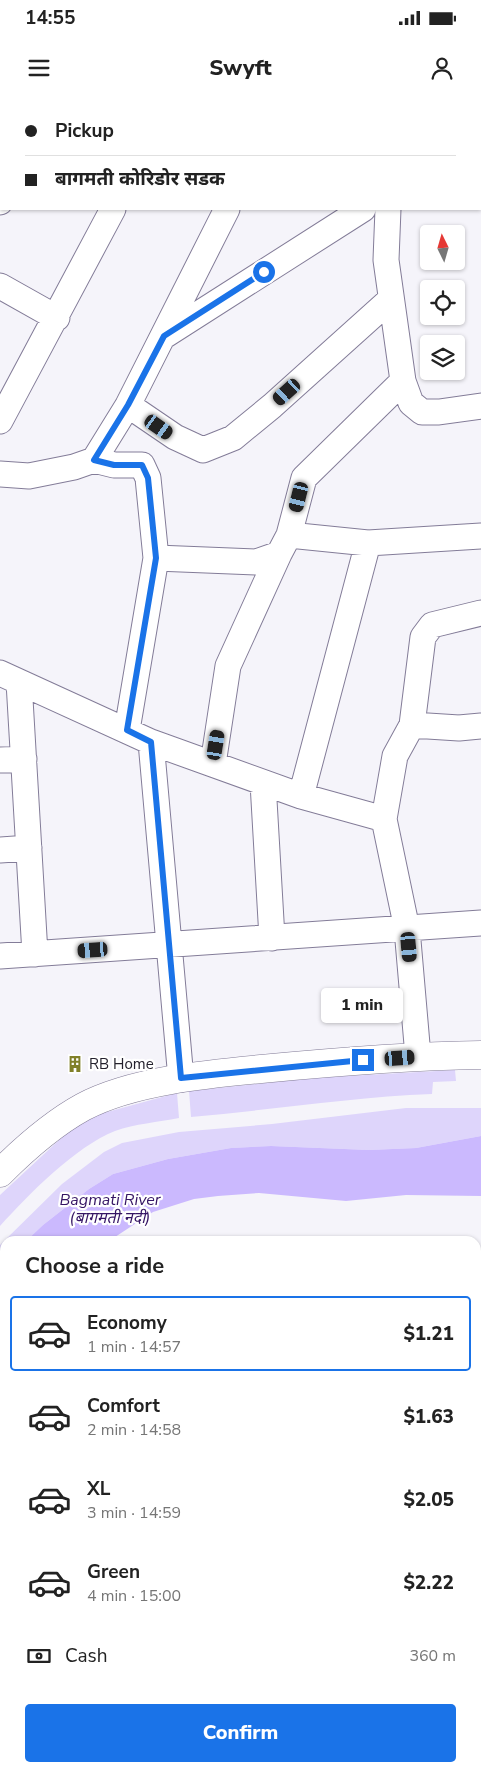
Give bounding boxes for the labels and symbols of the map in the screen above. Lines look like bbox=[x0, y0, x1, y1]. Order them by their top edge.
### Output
north arrow bbox=[420, 225, 465, 270]
route start bbox=[253, 261, 275, 283]
car bbox=[270, 376, 303, 408]
car bbox=[142, 412, 175, 442]
car bbox=[288, 481, 309, 513]
car bbox=[206, 729, 225, 761]
car bbox=[400, 931, 417, 963]
car bbox=[77, 941, 108, 959]
callout: 1 min bbox=[322, 988, 404, 1022]
route end bbox=[352, 1049, 374, 1071]
car bbox=[384, 1049, 415, 1067]
building icon: RB Home bbox=[65, 1054, 85, 1074]
place label: RB Home bbox=[89, 1054, 154, 1074]
water label: Bagmati River (बागमती नदी) bbox=[59, 1189, 162, 1229]

